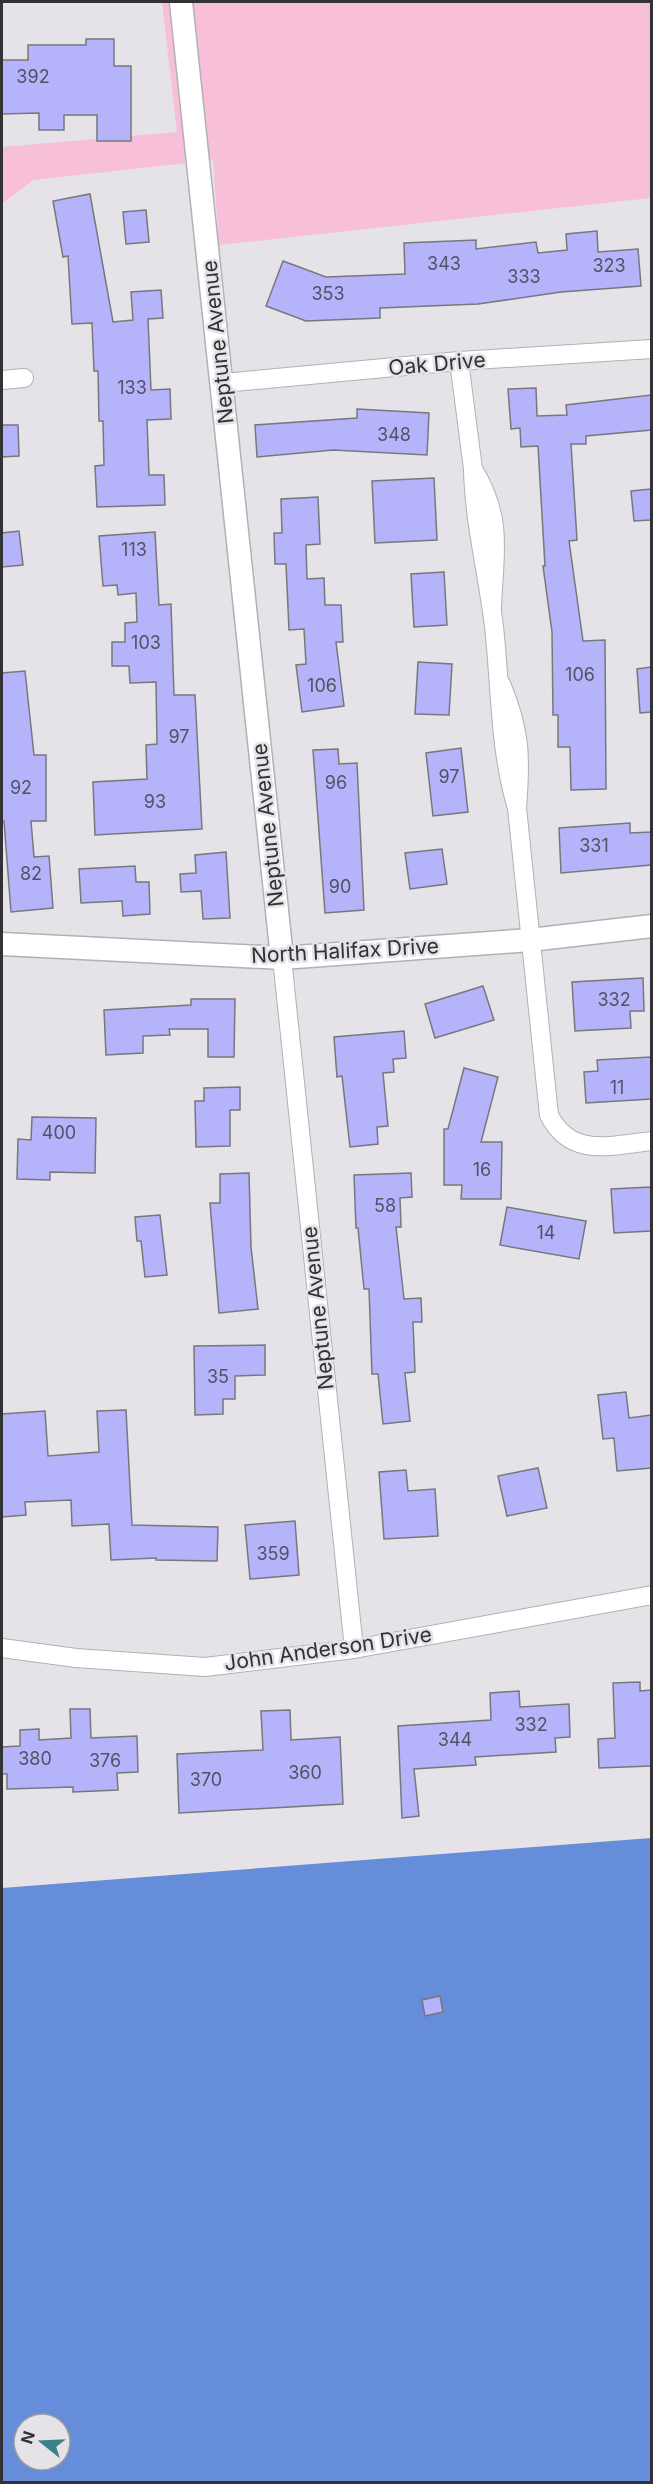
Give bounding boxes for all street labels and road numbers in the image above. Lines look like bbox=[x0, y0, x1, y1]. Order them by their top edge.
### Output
street label: Neptune Avenue bbox=[196, 259, 239, 425]
street label: Oak Drive bbox=[387, 347, 487, 380]
street label: Neptune Avenue bbox=[246, 742, 289, 908]
street label: North Halifax Drive bbox=[250, 933, 440, 968]
street label: Neptune Avenue bbox=[296, 1225, 339, 1391]
street label: John Anderson Drive bbox=[223, 1622, 433, 1675]

